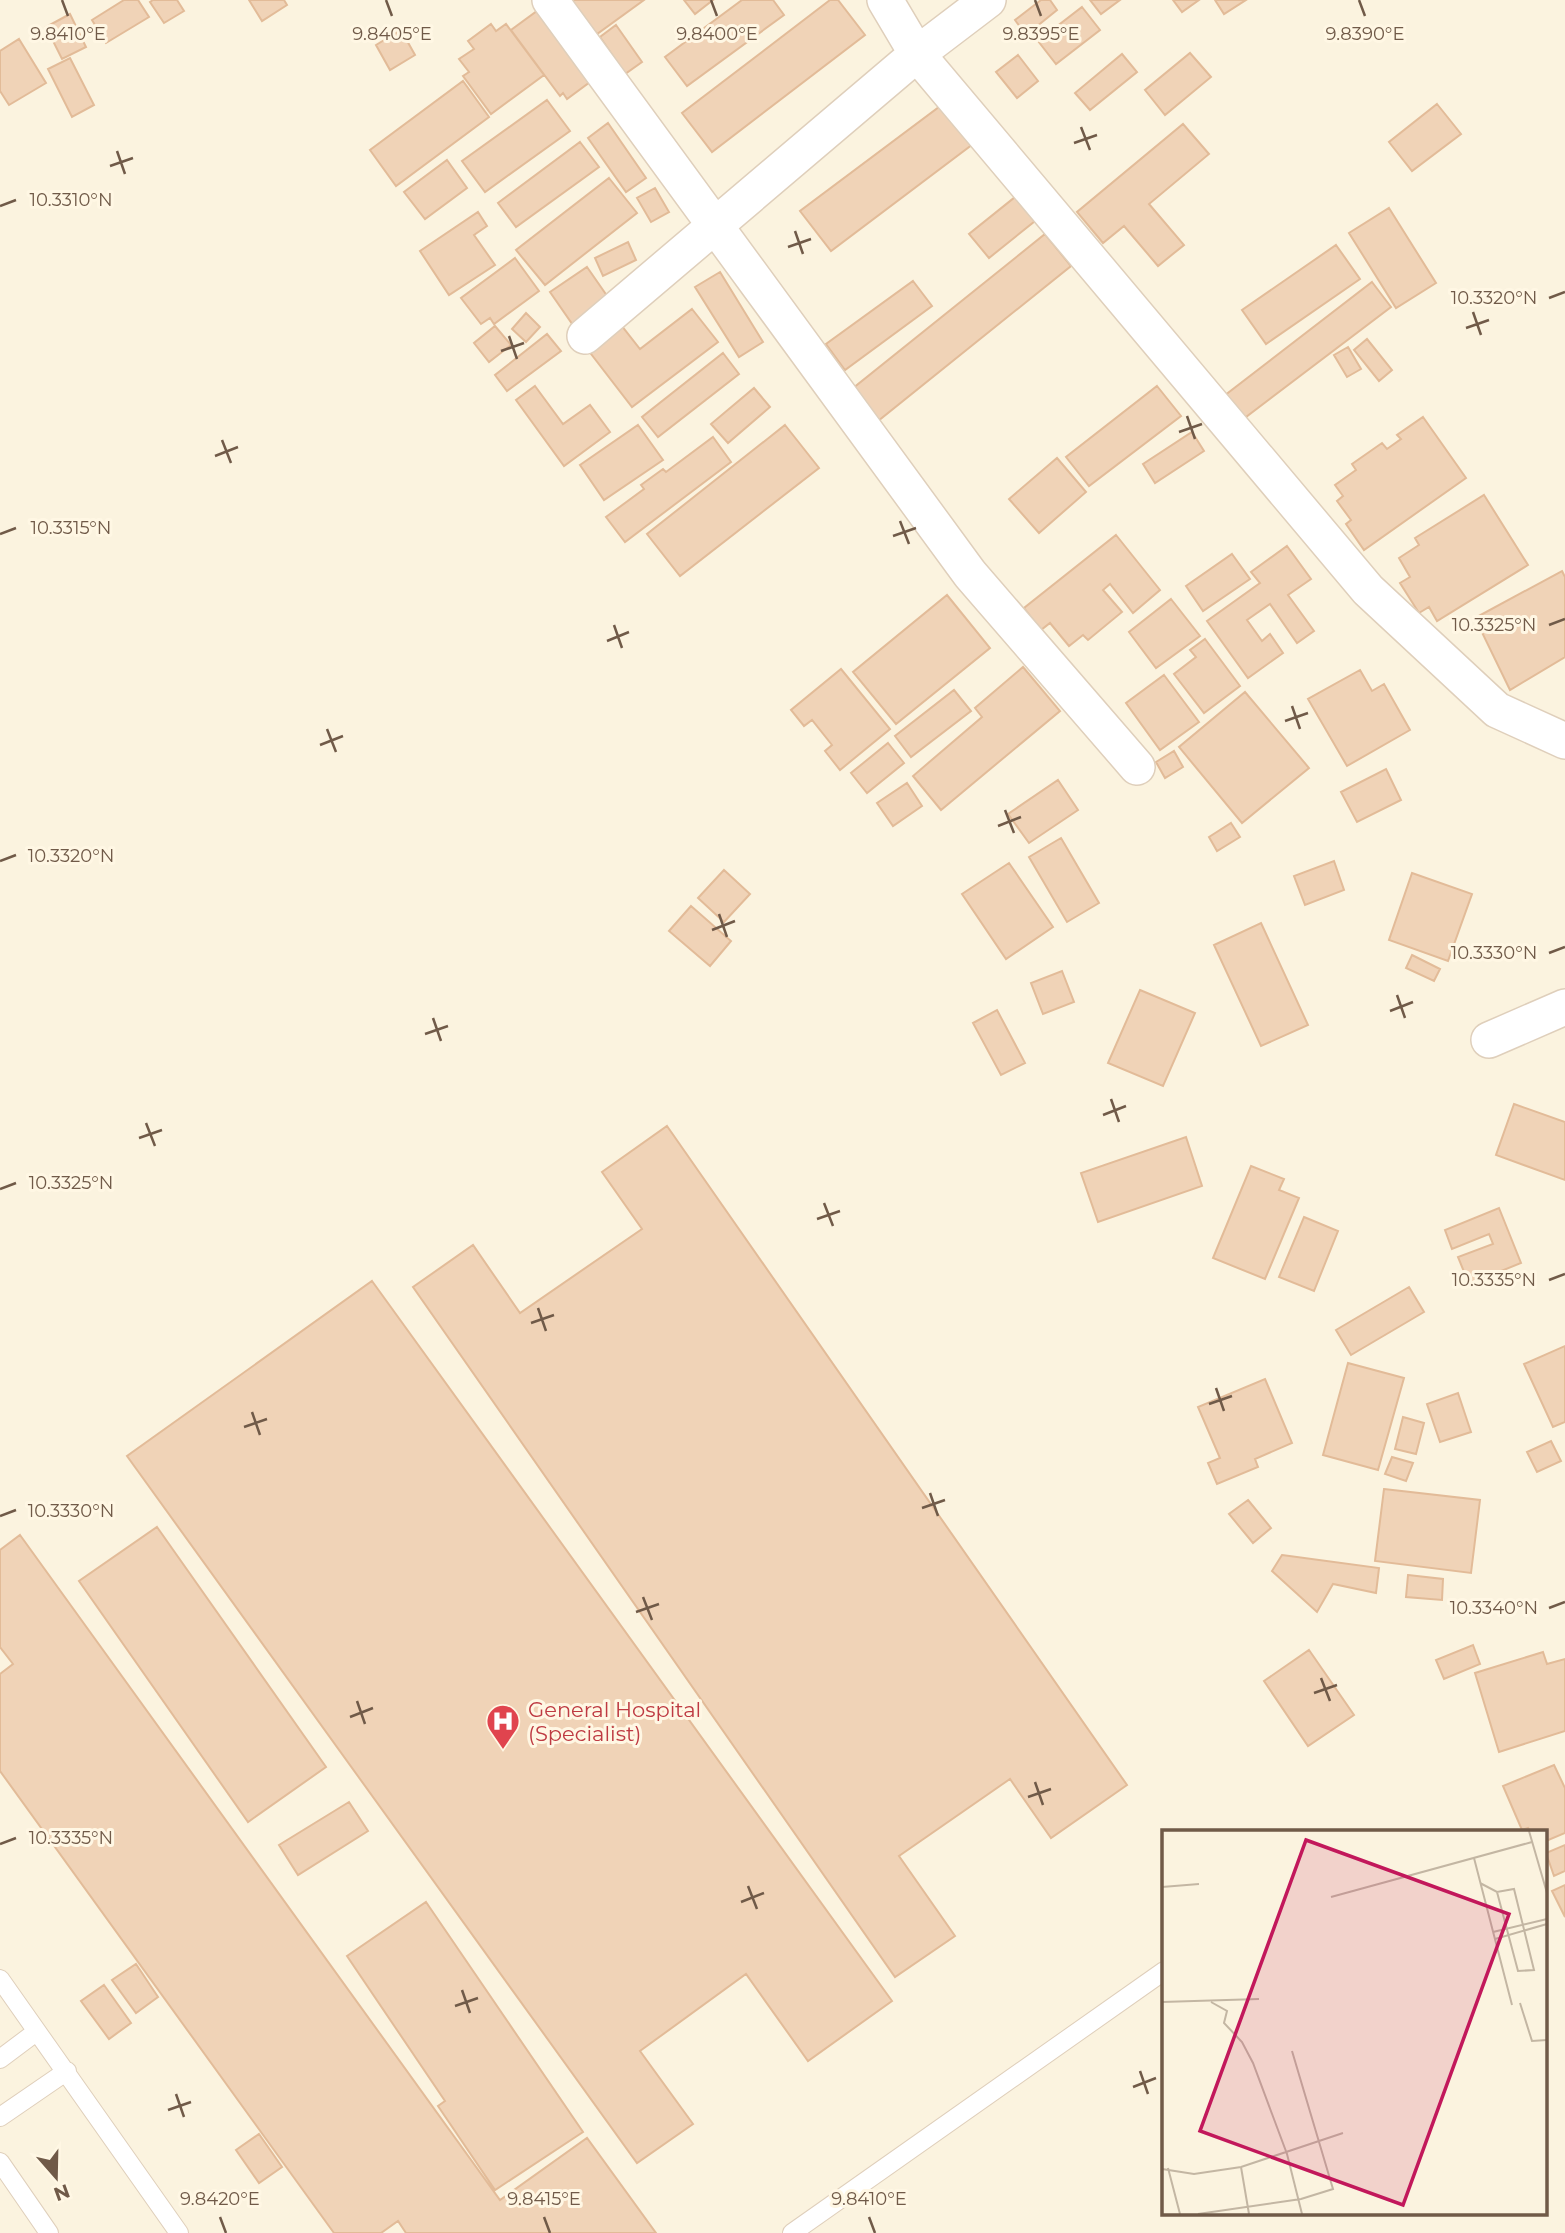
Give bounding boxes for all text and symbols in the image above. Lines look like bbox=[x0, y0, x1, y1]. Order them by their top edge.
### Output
text: 9.8410°E bbox=[30, 23, 106, 45]
text: 9.8405°E bbox=[352, 23, 432, 45]
text: 9.8400°E bbox=[676, 23, 758, 45]
text: 9.8395°E bbox=[1003, 23, 1079, 45]
text: 9.8390°E bbox=[1326, 23, 1404, 45]
text: 10.3310°N bbox=[29, 189, 113, 211]
text: 10.3320°N bbox=[1451, 287, 1537, 309]
text: 10.3315°N bbox=[30, 517, 112, 539]
text: 10.3325°N bbox=[1452, 614, 1536, 636]
text: 10.3320°N bbox=[28, 845, 114, 867]
text: 10.3330°N bbox=[1451, 942, 1537, 964]
text: 10.3325°N bbox=[29, 1172, 113, 1194]
text: 10.3335°N bbox=[1452, 1269, 1536, 1291]
text: 10.3330°N bbox=[28, 1500, 114, 1522]
text: 10.3340°N bbox=[1450, 1597, 1538, 1619]
place label: General Hospital (Specialist) bbox=[528, 1697, 701, 1746]
hospital icon: General Hospital (Specialist) bbox=[484, 1702, 522, 1751]
text: 10.3335°N bbox=[29, 1827, 113, 1849]
inset map bbox=[1162, 1830, 1548, 2216]
north arrow bbox=[21, 2142, 91, 2212]
text: N bbox=[50, 2179, 73, 2206]
text: 9.8420°E bbox=[180, 2188, 260, 2210]
text: 9.8415°E bbox=[507, 2188, 581, 2210]
text: 9.8410°E bbox=[831, 2188, 907, 2210]

